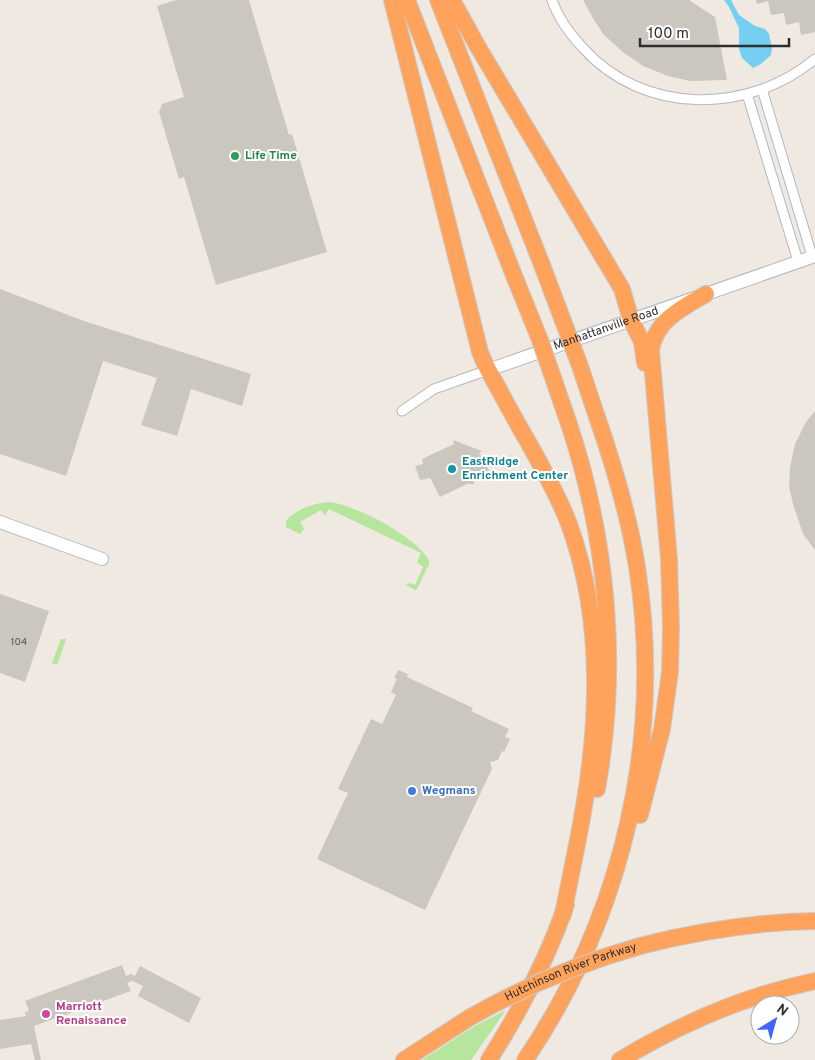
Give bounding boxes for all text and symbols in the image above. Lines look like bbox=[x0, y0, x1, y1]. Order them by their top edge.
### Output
scale bar bbox=[640, 15, 789, 47]
text: 100 m bbox=[648, 25, 689, 44]
place label: Life Time bbox=[245, 148, 297, 164]
marker: Life Time bbox=[229, 150, 241, 162]
street label: Manhattanville Road bbox=[551, 303, 661, 355]
place label: EastRidge Enrichment Center bbox=[462, 454, 568, 484]
marker: EastRidge Enrichment Center bbox=[446, 463, 458, 475]
house number: 104 bbox=[11, 636, 27, 649]
place label: Wegmans bbox=[422, 783, 476, 799]
marker: Wegmans bbox=[406, 785, 418, 797]
street label: Hutchinson River Parkway bbox=[502, 939, 639, 1005]
north arrow bbox=[750, 995, 800, 1045]
place label: Marriott Renaissance bbox=[56, 999, 127, 1029]
text: N bbox=[773, 1001, 791, 1021]
marker: Marriott Renaissance bbox=[40, 1008, 52, 1020]

